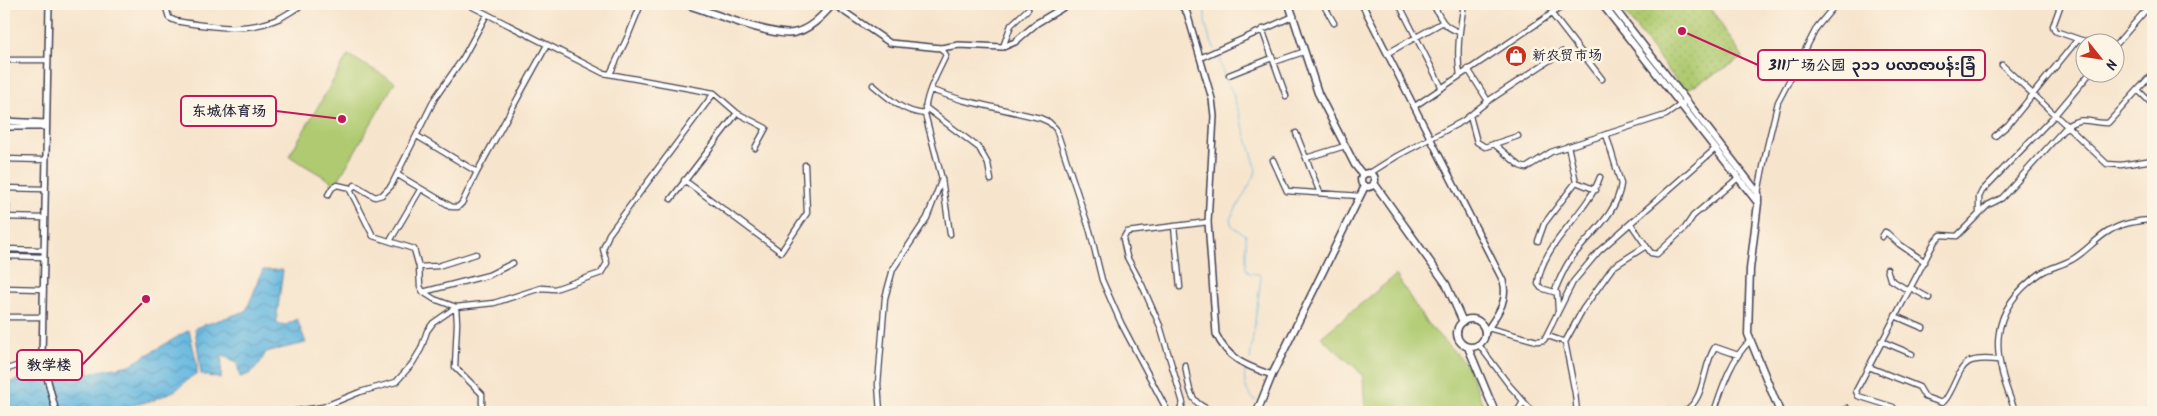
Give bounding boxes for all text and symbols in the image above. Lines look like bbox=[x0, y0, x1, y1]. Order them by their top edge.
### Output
north arrow bbox=[2074, 32, 2124, 82]
shop icon: 新农贸市场 bbox=[1504, 44, 1528, 68]
place label: 新农贸市场 bbox=[1532, 45, 1602, 67]
callout: 311广场公园 ၃၁၁ ပလာဇာပန်းခြံ bbox=[1758, 50, 1985, 80]
text: 311广场公园 ၃၁၁ ပလာဇာပန်းခြံ bbox=[1768, 54, 1975, 78]
text: N bbox=[2099, 55, 2122, 73]
callout: 东城体育场 bbox=[181, 96, 276, 126]
text: 东城体育场 bbox=[191, 100, 267, 124]
callout: 教学楼 bbox=[17, 350, 82, 380]
text: 教学楼 bbox=[26, 354, 72, 378]

